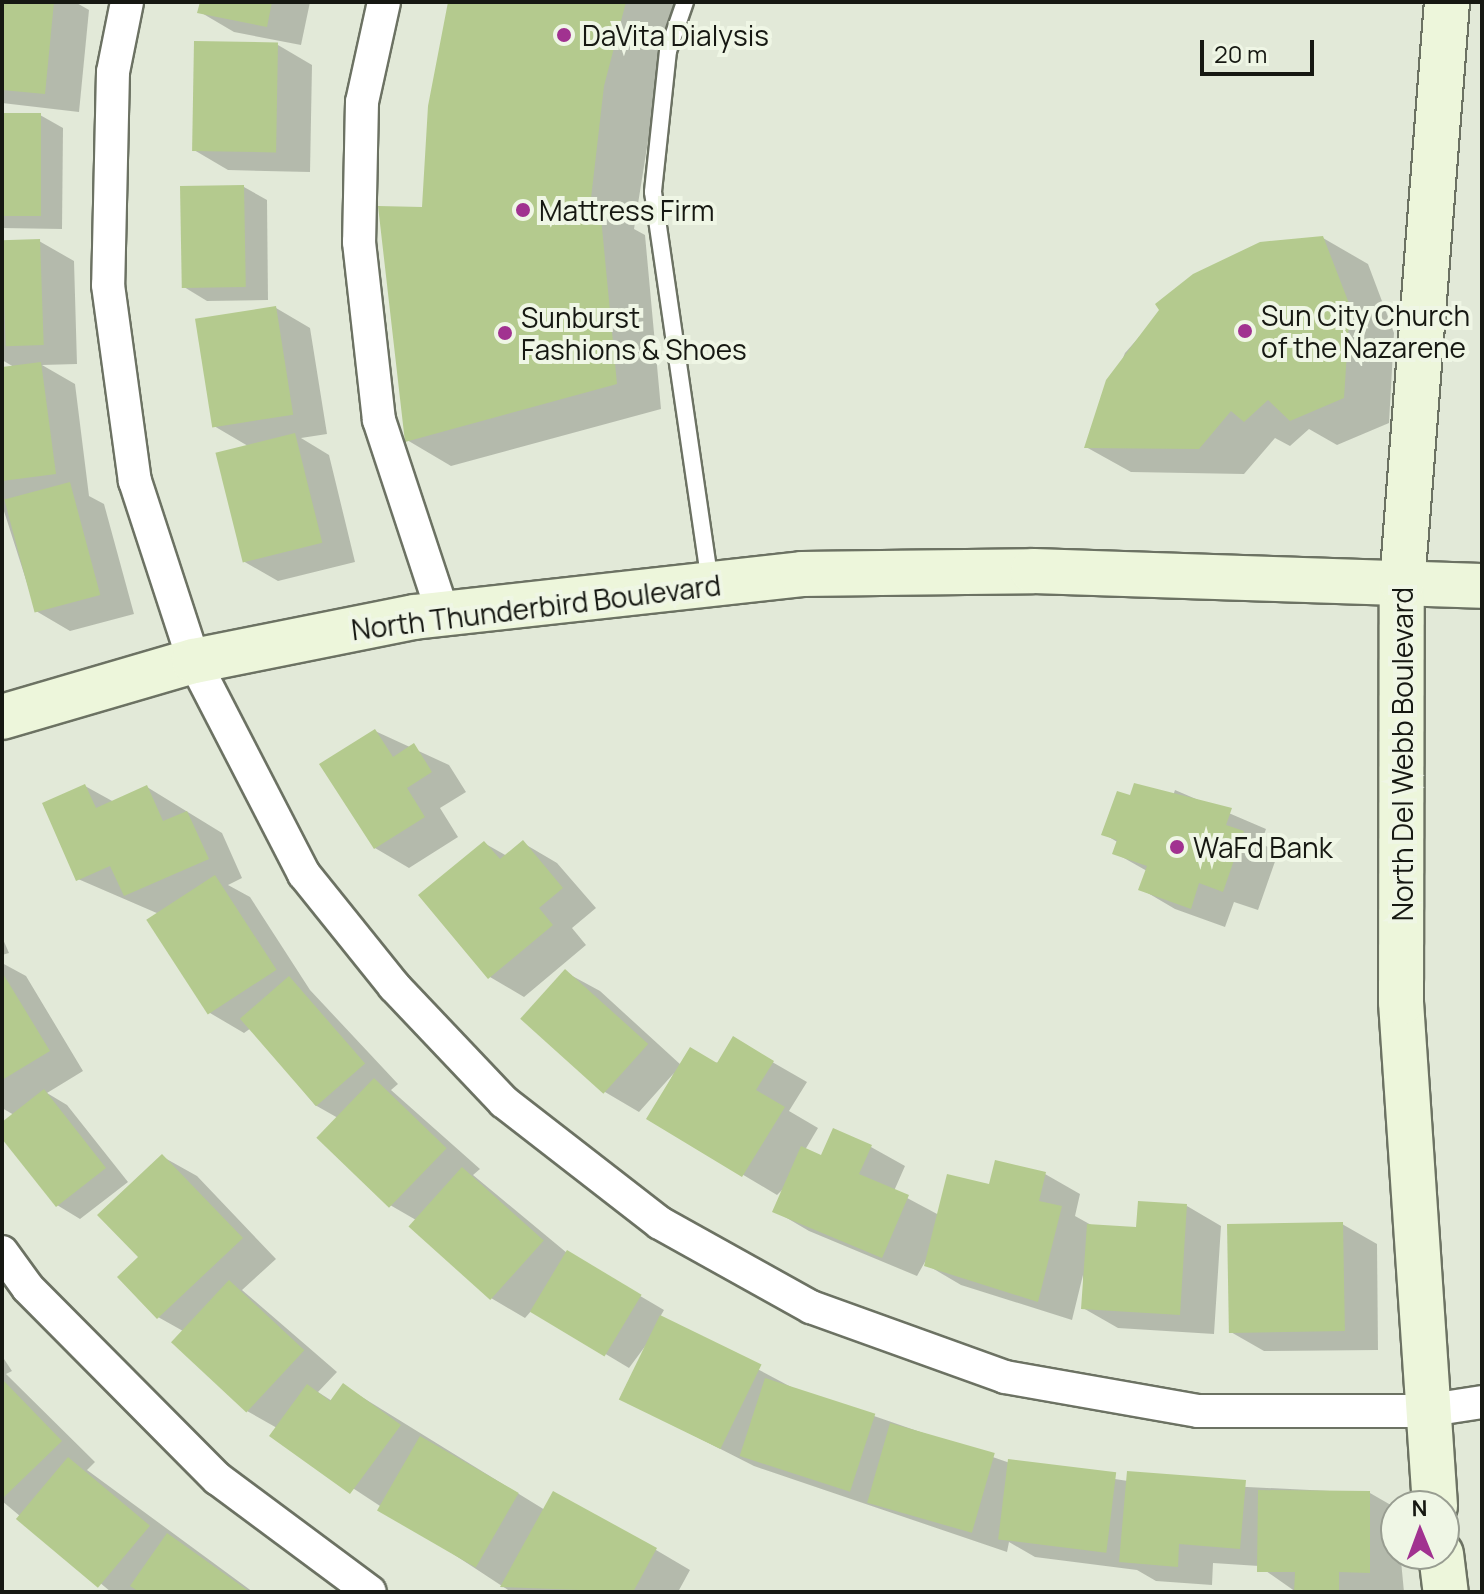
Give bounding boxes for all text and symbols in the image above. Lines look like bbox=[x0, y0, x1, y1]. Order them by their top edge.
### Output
place label: DaVita Dialysis bbox=[582, 18, 769, 52]
marker: DaVita Dialysis bbox=[553, 24, 575, 46]
scale bar bbox=[1204, 24, 1318, 74]
text: 20 m bbox=[1214, 37, 1267, 70]
place label: Mattress Firm bbox=[539, 193, 715, 227]
marker: Mattress Firm bbox=[514, 201, 532, 219]
place label: Sun City Church of the Nazarene bbox=[1261, 298, 1470, 364]
place label: Sunburst Fashions & Shoes bbox=[521, 300, 747, 366]
marker: Sun City Church of the Nazarene bbox=[1236, 322, 1254, 340]
marker: Sunburst Fashions & Shoes bbox=[496, 324, 514, 342]
street label: North Thunderbird Boulevard bbox=[349, 568, 723, 646]
street label: North Del Webb Boulevard bbox=[1385, 587, 1419, 921]
place label: WaFd Bank bbox=[1193, 830, 1333, 864]
marker: WaFd Bank bbox=[1168, 838, 1186, 856]
north arrow bbox=[1380, 1490, 1460, 1570]
text: N bbox=[1411, 1493, 1428, 1523]

